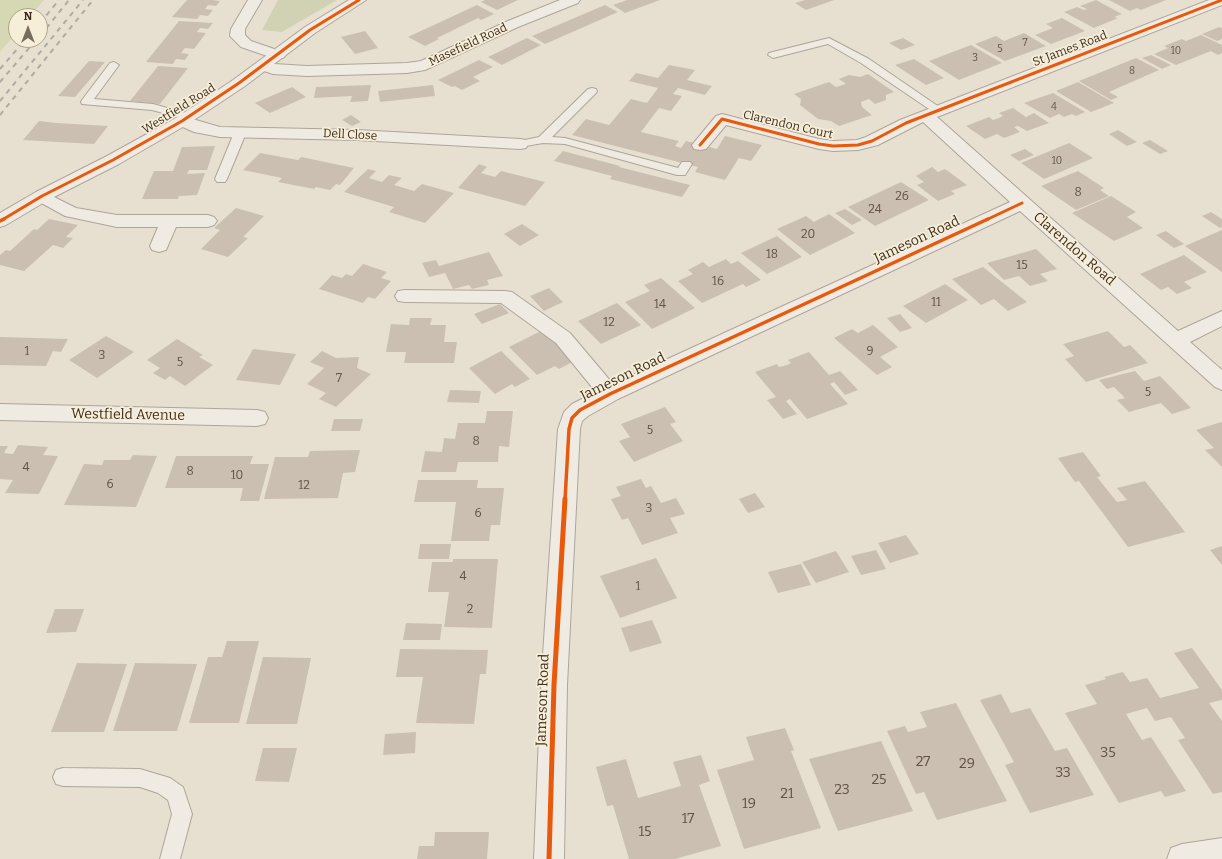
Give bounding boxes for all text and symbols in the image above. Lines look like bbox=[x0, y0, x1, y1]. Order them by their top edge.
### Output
north arrow bbox=[8, 8, 48, 48]
text: N bbox=[24, 10, 32, 23]
street label: Masefield Road bbox=[426, 21, 510, 69]
street label: St James Road bbox=[1031, 28, 1109, 70]
house number: 7 bbox=[1022, 37, 1028, 49]
house number: 5 bbox=[997, 43, 1003, 55]
house number: 10 bbox=[1171, 45, 1181, 57]
house number: 3 bbox=[972, 52, 978, 64]
house number: 8 bbox=[1129, 65, 1135, 77]
street label: Westfield Road bbox=[140, 81, 218, 137]
house number: 4 bbox=[1051, 101, 1057, 113]
street label: Clarendon Court bbox=[742, 108, 834, 142]
street label: Dell Close bbox=[322, 126, 378, 144]
house number: 10 bbox=[1052, 155, 1062, 167]
house number: 8 bbox=[1074, 186, 1082, 200]
house number: 26 bbox=[895, 190, 909, 204]
house number: 24 bbox=[868, 203, 882, 217]
street label: Clarendon Road bbox=[1029, 209, 1119, 289]
street label: Jameson Road bbox=[872, 213, 962, 267]
house number: 20 bbox=[801, 228, 815, 242]
house number: 18 bbox=[766, 248, 778, 262]
house number: 15 bbox=[1016, 259, 1028, 273]
house number: 16 bbox=[712, 275, 724, 289]
house number: 11 bbox=[931, 296, 941, 310]
house number: 14 bbox=[654, 298, 666, 312]
house number: 12 bbox=[603, 316, 615, 330]
house number: 1 bbox=[25, 345, 29, 359]
house number: 9 bbox=[866, 345, 874, 359]
house number: 3 bbox=[99, 349, 105, 363]
street label: Jameson Road bbox=[578, 349, 668, 405]
house number: 5 bbox=[177, 356, 183, 370]
house number: 7 bbox=[336, 372, 342, 386]
house number: 5 bbox=[1145, 386, 1151, 400]
street label: Westfield Avenue bbox=[71, 406, 185, 424]
house number: 5 bbox=[647, 424, 653, 438]
house number: 8 bbox=[472, 435, 480, 449]
house number: 4 bbox=[22, 461, 30, 475]
house number: 8 bbox=[186, 465, 194, 479]
house number: 10 bbox=[231, 469, 243, 483]
house number: 6 bbox=[106, 478, 114, 492]
house number: 12 bbox=[298, 479, 310, 493]
house number: 3 bbox=[646, 502, 652, 516]
house number: 6 bbox=[474, 507, 482, 521]
house number: 4 bbox=[459, 570, 467, 584]
house number: 1 bbox=[636, 580, 640, 594]
house number: 2 bbox=[467, 603, 473, 617]
street label: Jameson Road bbox=[533, 654, 553, 746]
house number: 35 bbox=[1100, 745, 1116, 761]
house number: 27 bbox=[916, 754, 930, 770]
house number: 29 bbox=[959, 756, 975, 772]
house number: 33 bbox=[1055, 765, 1071, 781]
house number: 25 bbox=[871, 772, 887, 788]
house number: 23 bbox=[834, 782, 850, 798]
house number: 21 bbox=[780, 786, 794, 802]
house number: 19 bbox=[742, 796, 756, 812]
house number: 17 bbox=[682, 811, 694, 827]
house number: 15 bbox=[638, 824, 652, 840]

